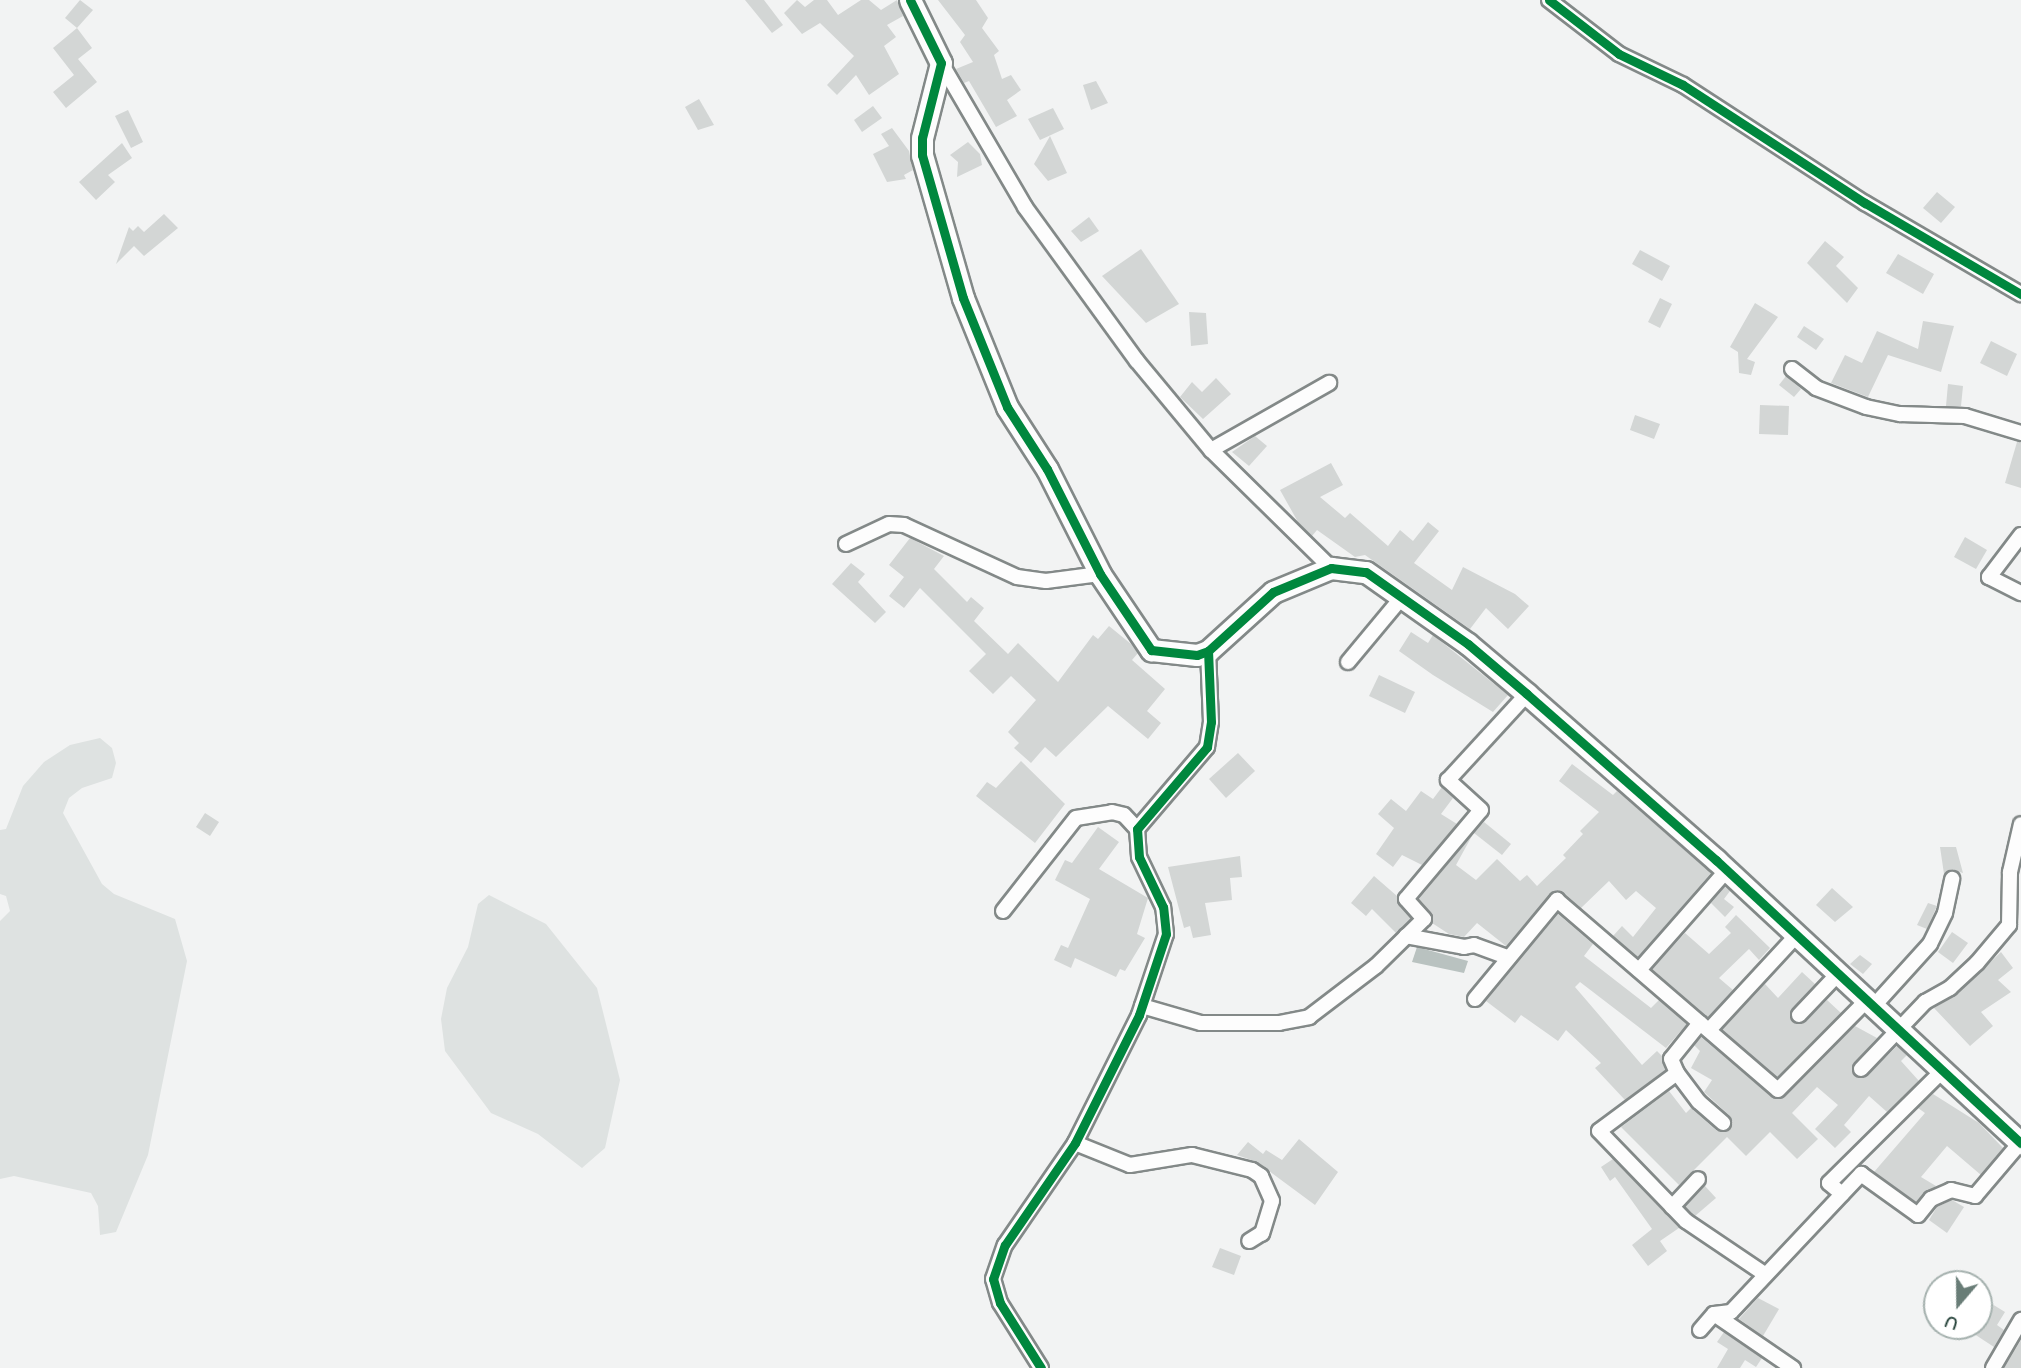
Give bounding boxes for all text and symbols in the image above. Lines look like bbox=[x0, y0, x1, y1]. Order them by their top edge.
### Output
north arrow bbox=[1923, 1270, 1993, 1340]
text: U bbox=[1942, 1310, 1961, 1335]

